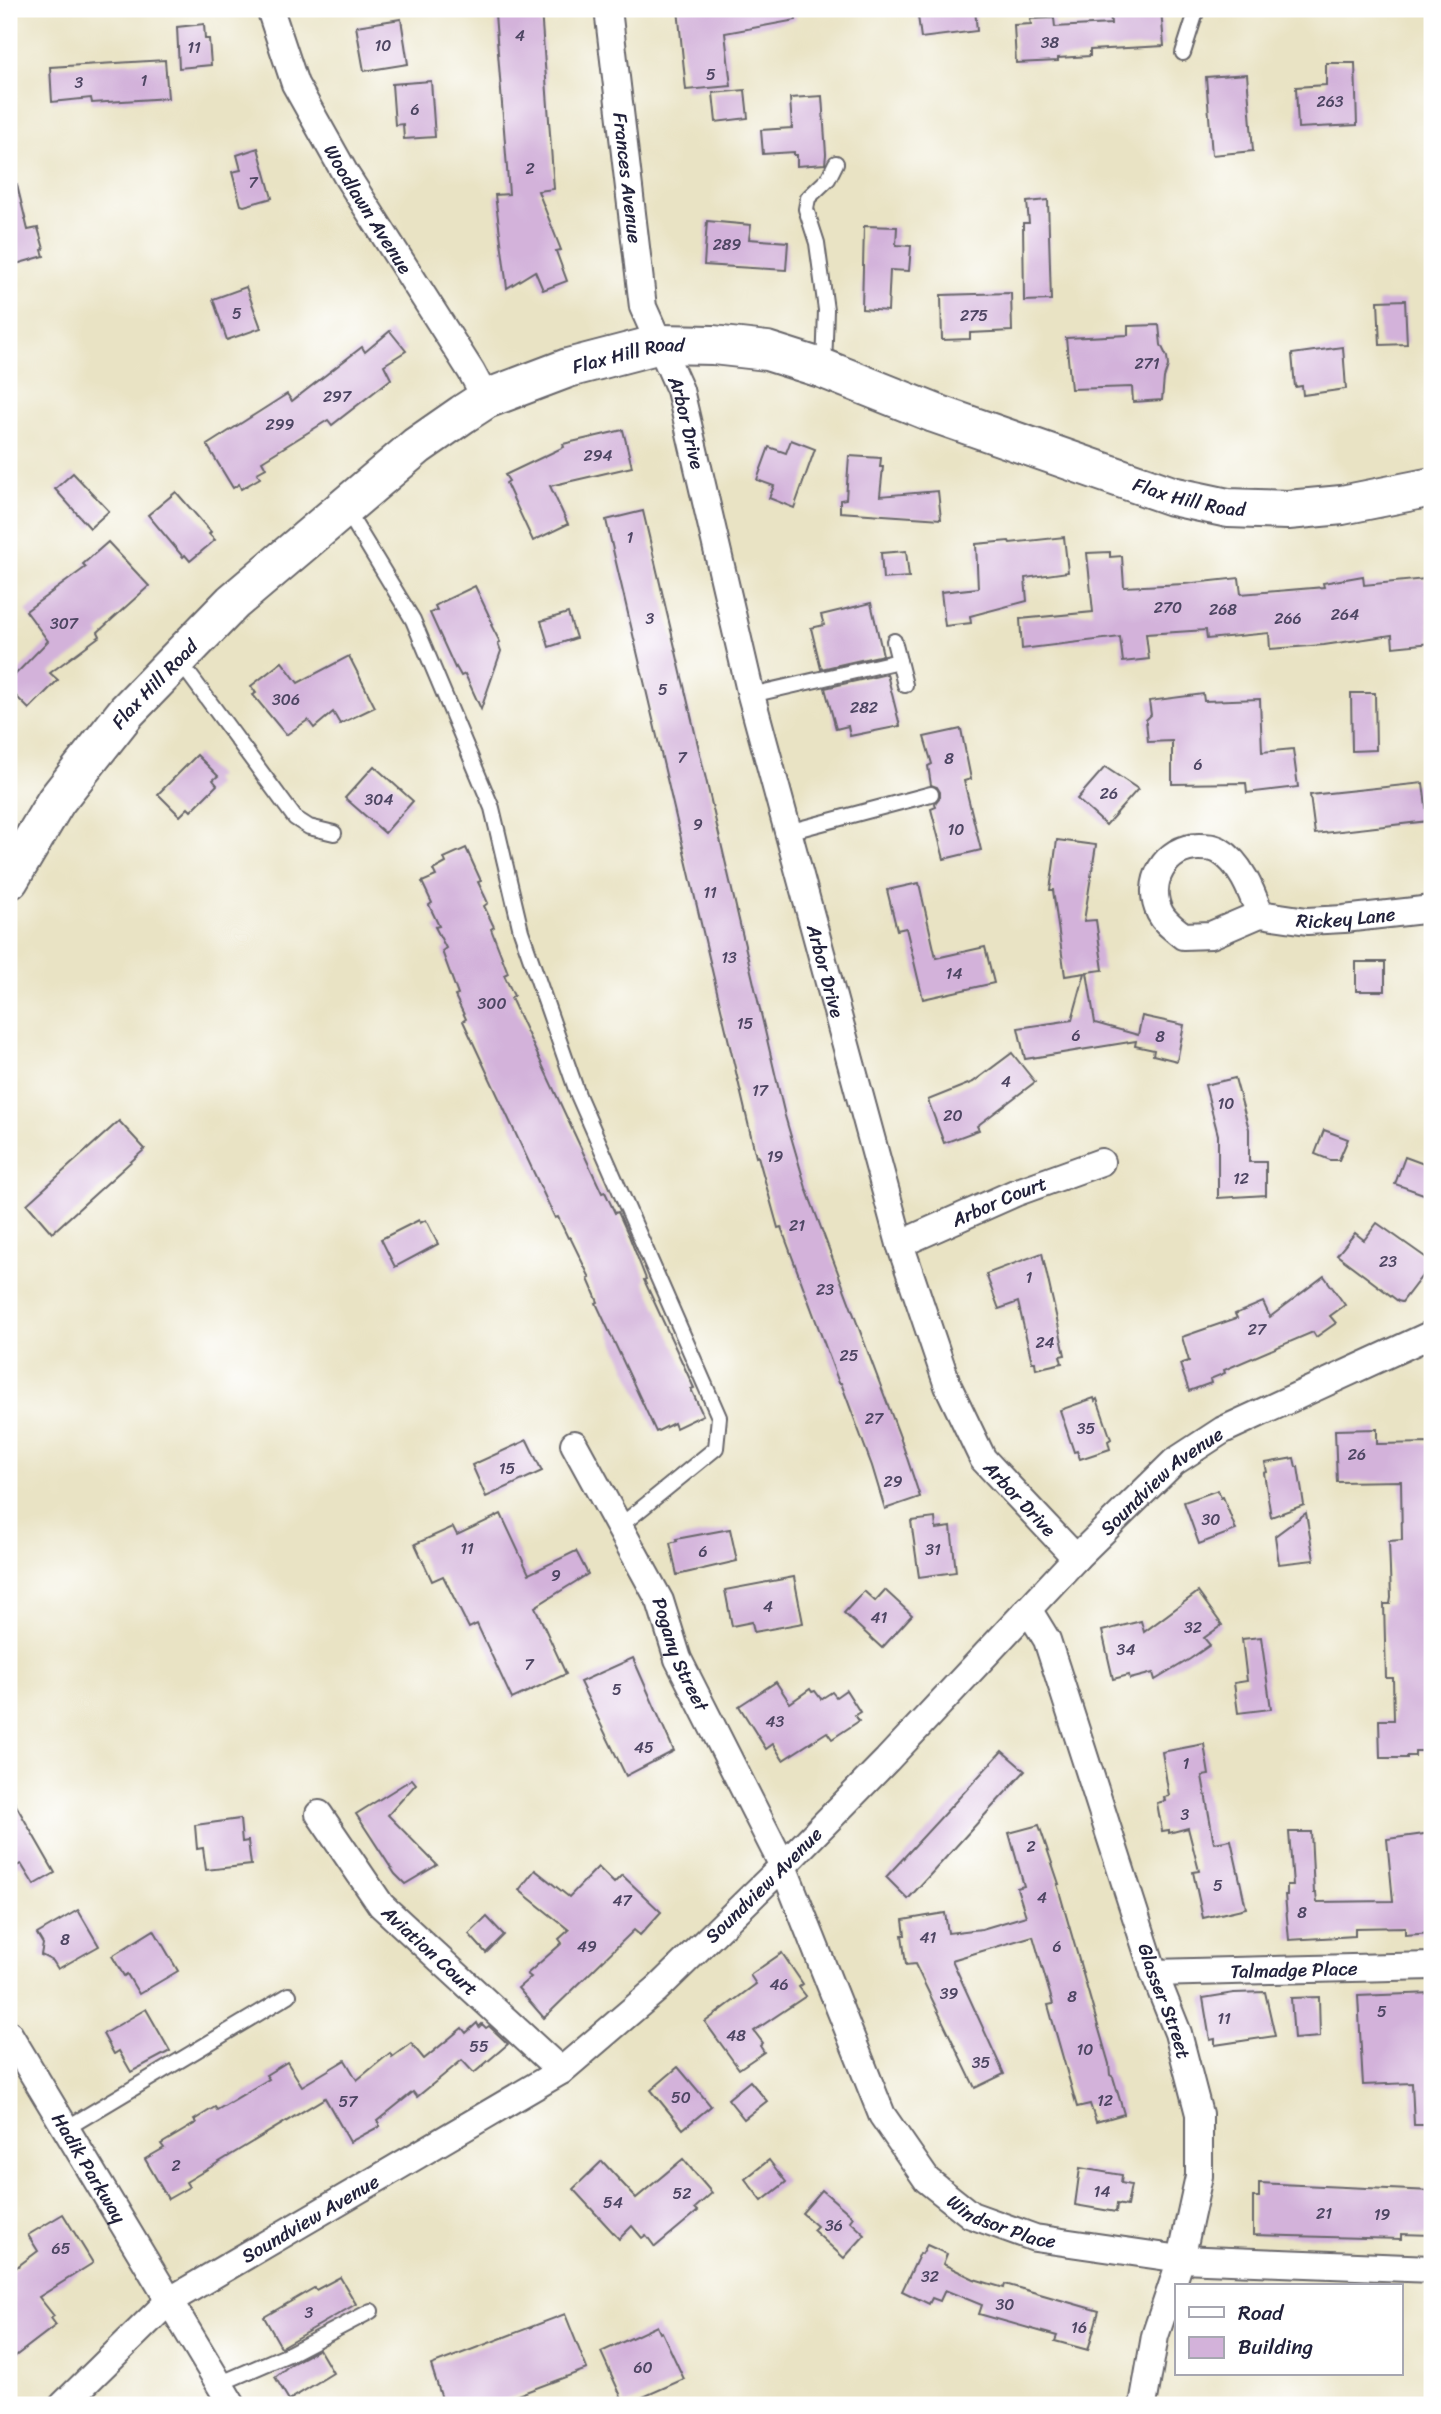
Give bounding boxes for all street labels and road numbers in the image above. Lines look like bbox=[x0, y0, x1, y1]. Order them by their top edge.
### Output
street label: Frances Avenue bbox=[604, 111, 652, 245]
street label: Woodlawn Avenue bbox=[315, 138, 422, 281]
street label: Flax Hill Road bbox=[568, 327, 686, 383]
street label: Arbor Drive bbox=[659, 369, 714, 472]
street label: Flax Hill Road bbox=[1129, 467, 1247, 525]
street label: Flax Hill Road bbox=[102, 630, 206, 736]
street label: Rickey Lane bbox=[1294, 897, 1397, 938]
street label: Arbor Drive bbox=[797, 920, 854, 1021]
street label: Arbor Court bbox=[945, 1166, 1051, 1236]
street label: Soundview Avenue bbox=[1091, 1417, 1230, 1543]
street label: Arbor Drive bbox=[975, 1452, 1065, 1545]
street label: Pogany Street bbox=[643, 1593, 719, 1718]
street label: Soundview Avenue bbox=[696, 1818, 830, 1951]
street label: Aviation Court bbox=[373, 1896, 486, 2004]
street label: Glasser Street bbox=[1129, 1939, 1200, 2062]
street label: Talmadge Place bbox=[1230, 1951, 1358, 1988]
street label: Hadik Parkway bbox=[43, 2106, 136, 2230]
street label: Soundview Avenue bbox=[235, 2165, 386, 2272]
street label: Windsor Place bbox=[939, 2185, 1058, 2257]

